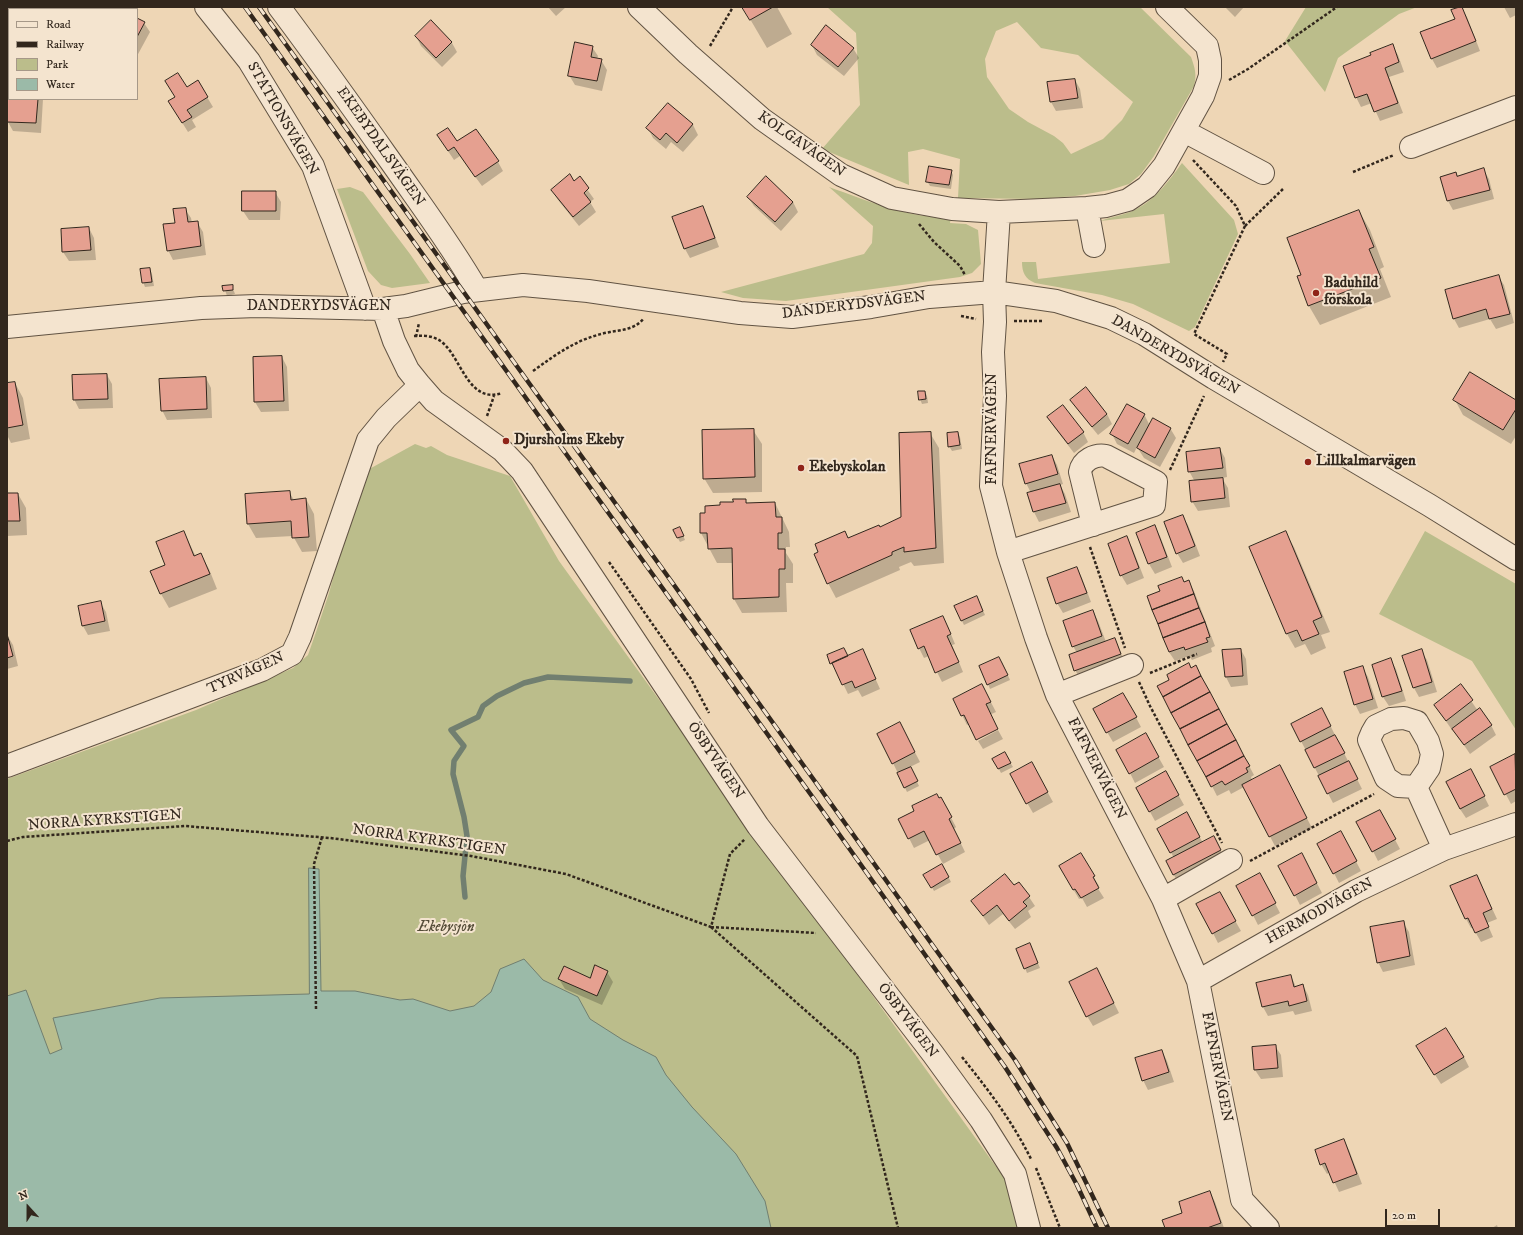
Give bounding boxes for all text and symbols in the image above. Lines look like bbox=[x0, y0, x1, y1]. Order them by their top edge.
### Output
legend bbox=[8, 8, 138, 100]
text: Road bbox=[46, 17, 71, 32]
text: Railway bbox=[46, 37, 84, 52]
text: Park bbox=[46, 57, 68, 72]
street label: STATIONSVÄGEN bbox=[242, 59, 322, 179]
text: Water bbox=[46, 77, 75, 92]
street label: EKEBYDALSVÄGEN bbox=[332, 84, 428, 210]
street label: KOLGAVÄGEN bbox=[754, 108, 848, 182]
place label: Baduhild förskola bbox=[1324, 275, 1378, 310]
street label: DANDERYDSVÄGEN bbox=[781, 288, 927, 324]
marker: Baduhild förskola bbox=[1311, 288, 1321, 298]
street label: DANDERYDSVÄGEN bbox=[247, 298, 391, 316]
street label: DANDERYDSVÄGEN bbox=[1108, 312, 1242, 400]
street label: FAFNERVÄGEN bbox=[984, 373, 1002, 485]
place label: Djursholms Ekeby bbox=[514, 432, 624, 450]
marker: Djursholms Ekeby bbox=[501, 436, 511, 446]
place label: Lillkalmarvägen bbox=[1316, 453, 1416, 471]
marker: Lillkalmarvägen bbox=[1303, 457, 1313, 467]
place label: Ekebyskolan bbox=[809, 459, 886, 477]
marker: Ekebyskolan bbox=[796, 463, 806, 473]
street label: TYRVÄGEN bbox=[205, 649, 287, 699]
street label: FAFNERVÄGEN bbox=[1063, 715, 1129, 823]
street label: ÖSBYVÄGEN bbox=[683, 719, 747, 803]
street label: NORRA KYRKSTIGEN bbox=[27, 807, 183, 835]
street label: NORRA KYRKSTIGEN bbox=[351, 821, 507, 861]
street label: HERMODVÄGEN bbox=[1263, 875, 1377, 949]
park label: Ekebysjön bbox=[418, 919, 474, 937]
street label: ÖSBYVÄGEN bbox=[873, 980, 941, 1062]
street label: FAFNERVÄGEN bbox=[1196, 1010, 1236, 1124]
north arrow bbox=[8, 1187, 48, 1227]
text: N bbox=[17, 1188, 30, 1204]
scale bar bbox=[1387, 1201, 1442, 1227]
text: 20 m bbox=[1392, 1208, 1416, 1223]

